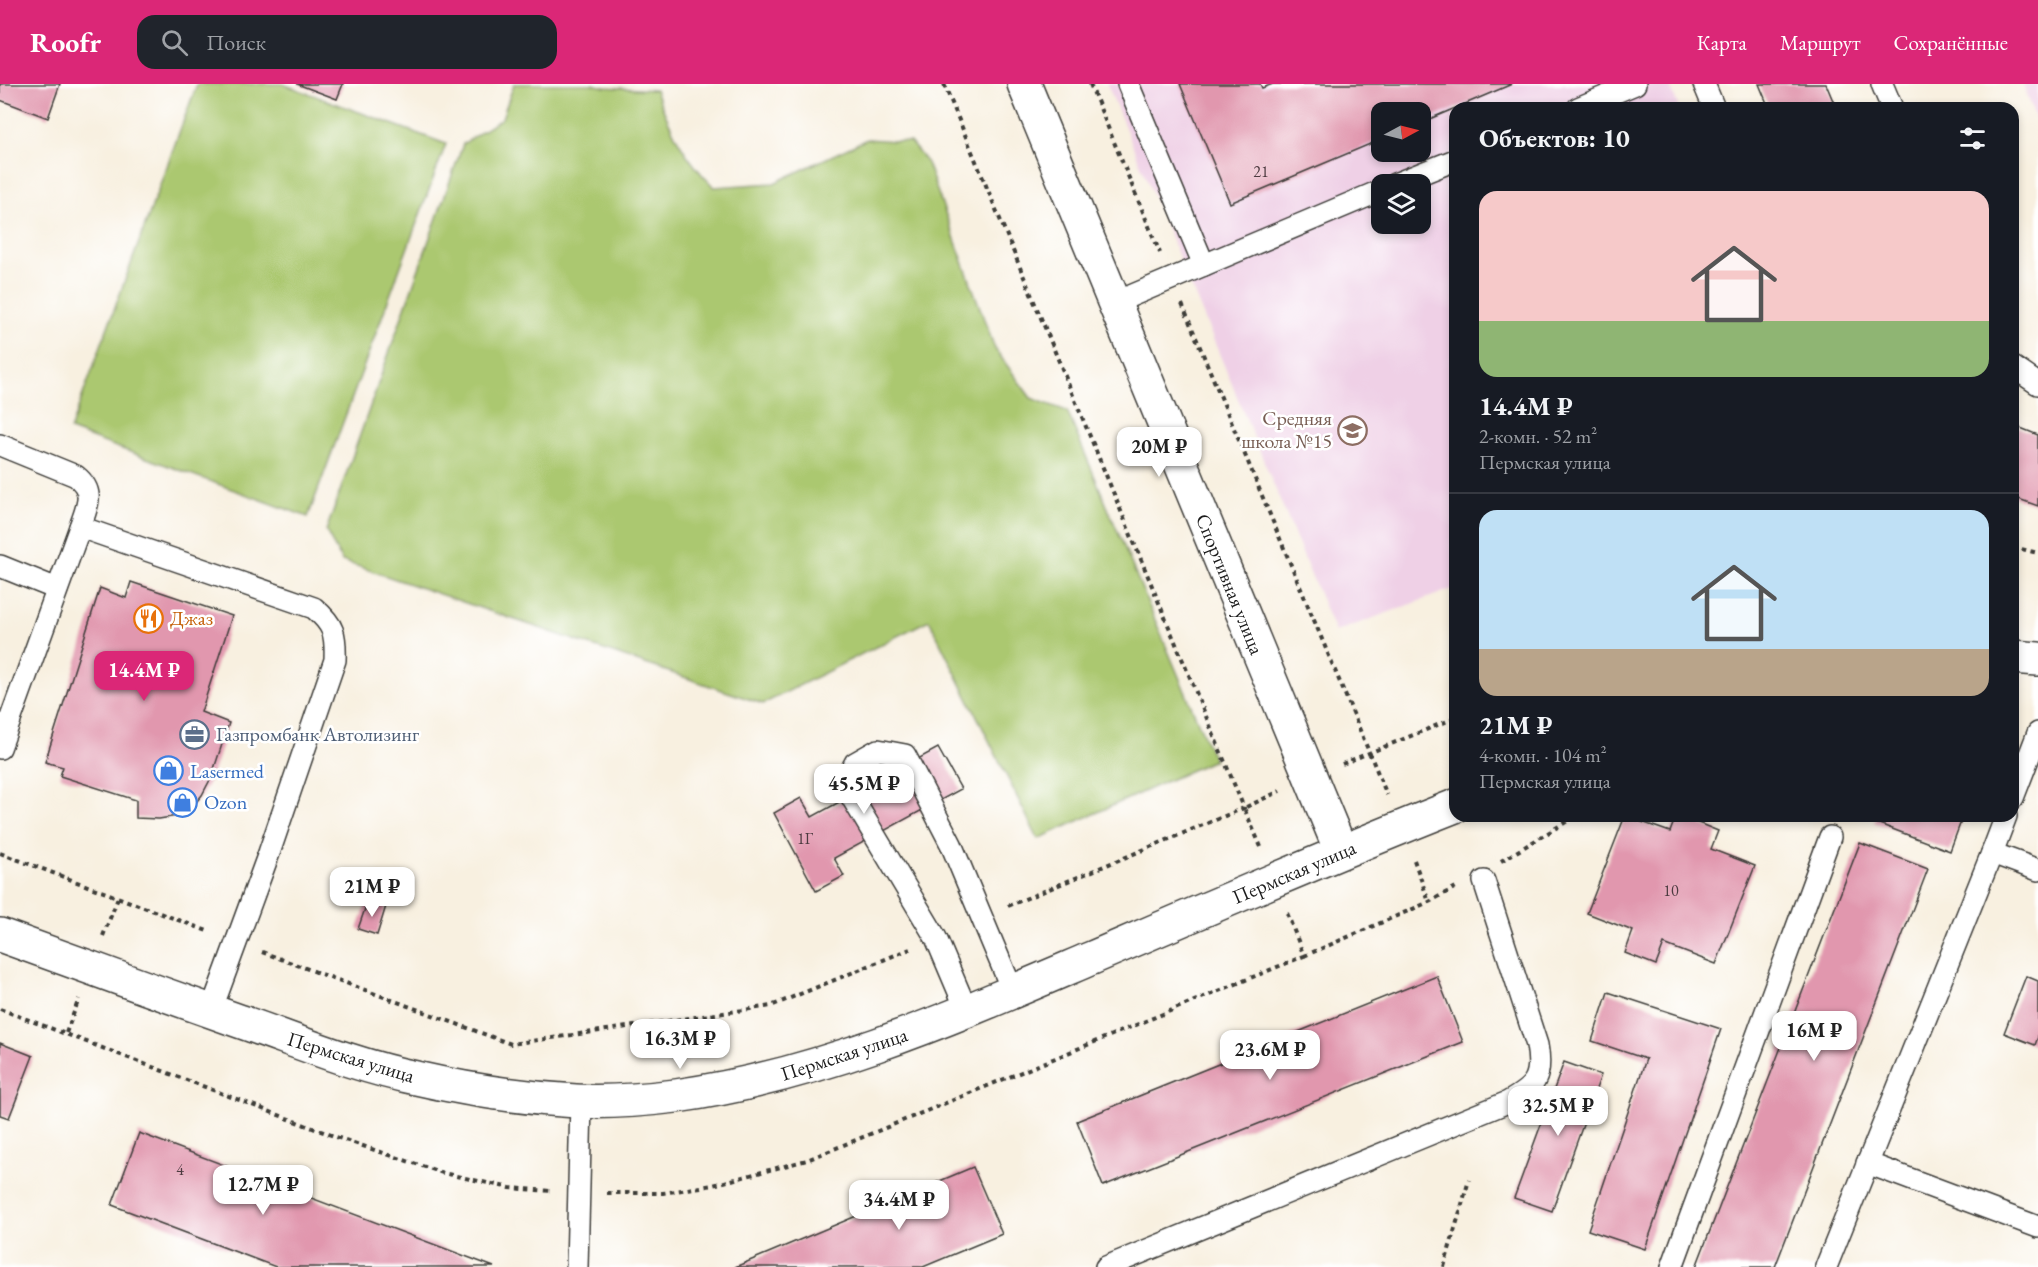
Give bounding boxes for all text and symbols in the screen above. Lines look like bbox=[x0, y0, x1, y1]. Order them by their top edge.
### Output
search box bbox=[137, 15, 557, 69]
text: Roofr bbox=[30, 24, 101, 60]
icon: search bbox=[158, 26, 191, 59]
text: Поиск bbox=[206, 28, 266, 57]
text: Карта bbox=[1697, 29, 1747, 56]
text: Маршрут bbox=[1780, 29, 1861, 56]
text: Сохранённые bbox=[1894, 29, 2008, 56]
north arrow bbox=[1371, 102, 1431, 162]
map controls bbox=[1371, 102, 1431, 234]
text: Объектов: 10 bbox=[1479, 121, 1630, 155]
icon: filters bbox=[1956, 122, 1989, 155]
house number: 21 bbox=[1253, 161, 1269, 182]
button: layers bbox=[1371, 174, 1431, 234]
icon: home bbox=[1680, 230, 1788, 338]
text: 14.4M ₽ bbox=[1479, 389, 1573, 423]
place label: Средняя школа №15 bbox=[1241, 405, 1332, 454]
school or university icon: Средняя школа №15 bbox=[1337, 414, 1369, 446]
text: 2-комн. · 52 m² bbox=[1479, 423, 1597, 449]
pin: 20M ₽ bbox=[1117, 427, 1201, 478]
text: 20M ₽ bbox=[1131, 433, 1187, 459]
text: Пермская улица bbox=[1479, 449, 1611, 475]
street label: Спортивная улица bbox=[1190, 510, 1270, 658]
icon: home bbox=[1680, 549, 1788, 657]
restaurant icon: Джаз bbox=[133, 602, 165, 634]
place label: Джаз bbox=[170, 605, 214, 631]
pin: 14.4M ₽ bbox=[89, 651, 199, 702]
text: 14.4M ₽ bbox=[108, 657, 180, 683]
text: 21M ₽ bbox=[1479, 708, 1553, 742]
office icon: Газпромбанк Автолизинг bbox=[179, 718, 211, 750]
place label: Газпромбанк Автолизинг bbox=[216, 721, 419, 747]
text: 4-комн. · 104 m² bbox=[1479, 742, 1607, 768]
shop icon: Lasermed bbox=[153, 755, 185, 787]
place label: Lasermed bbox=[190, 758, 265, 784]
pin: 45.5M ₽ bbox=[809, 764, 919, 815]
text: Пермская улица bbox=[1479, 768, 1611, 794]
text: 45.5M ₽ bbox=[828, 770, 900, 796]
shop icon: Ozon bbox=[167, 786, 199, 818]
place label: Ozon bbox=[204, 789, 248, 815]
house number: 1Г bbox=[797, 828, 814, 849]
street label: Пермская улица bbox=[1228, 834, 1360, 910]
pin: 21M ₽ bbox=[330, 867, 414, 918]
text: 21M ₽ bbox=[344, 873, 400, 899]
house number: 10 bbox=[1663, 880, 1679, 901]
pin: 16M ₽ bbox=[1772, 1011, 1856, 1062]
text: 16M ₽ bbox=[1786, 1017, 1842, 1043]
pin: 16.3M ₽ bbox=[625, 1019, 735, 1070]
street label: Пермская улица bbox=[777, 1021, 911, 1087]
street label: Пермская улица bbox=[284, 1025, 418, 1089]
text: 16.3M ₽ bbox=[644, 1025, 716, 1051]
pin: 23.6M ₽ bbox=[1215, 1030, 1325, 1081]
text: 23.6M ₽ bbox=[1234, 1036, 1306, 1062]
pin: 32.5M ₽ bbox=[1503, 1086, 1613, 1137]
text: 32.5M ₽ bbox=[1522, 1092, 1594, 1118]
house number: 4 bbox=[176, 1159, 184, 1180]
pin: 12.7M ₽ bbox=[208, 1165, 318, 1216]
text: 12.7M ₽ bbox=[227, 1171, 299, 1197]
pin: 34.4M ₽ bbox=[844, 1180, 954, 1231]
text: 34.4M ₽ bbox=[863, 1186, 935, 1212]

